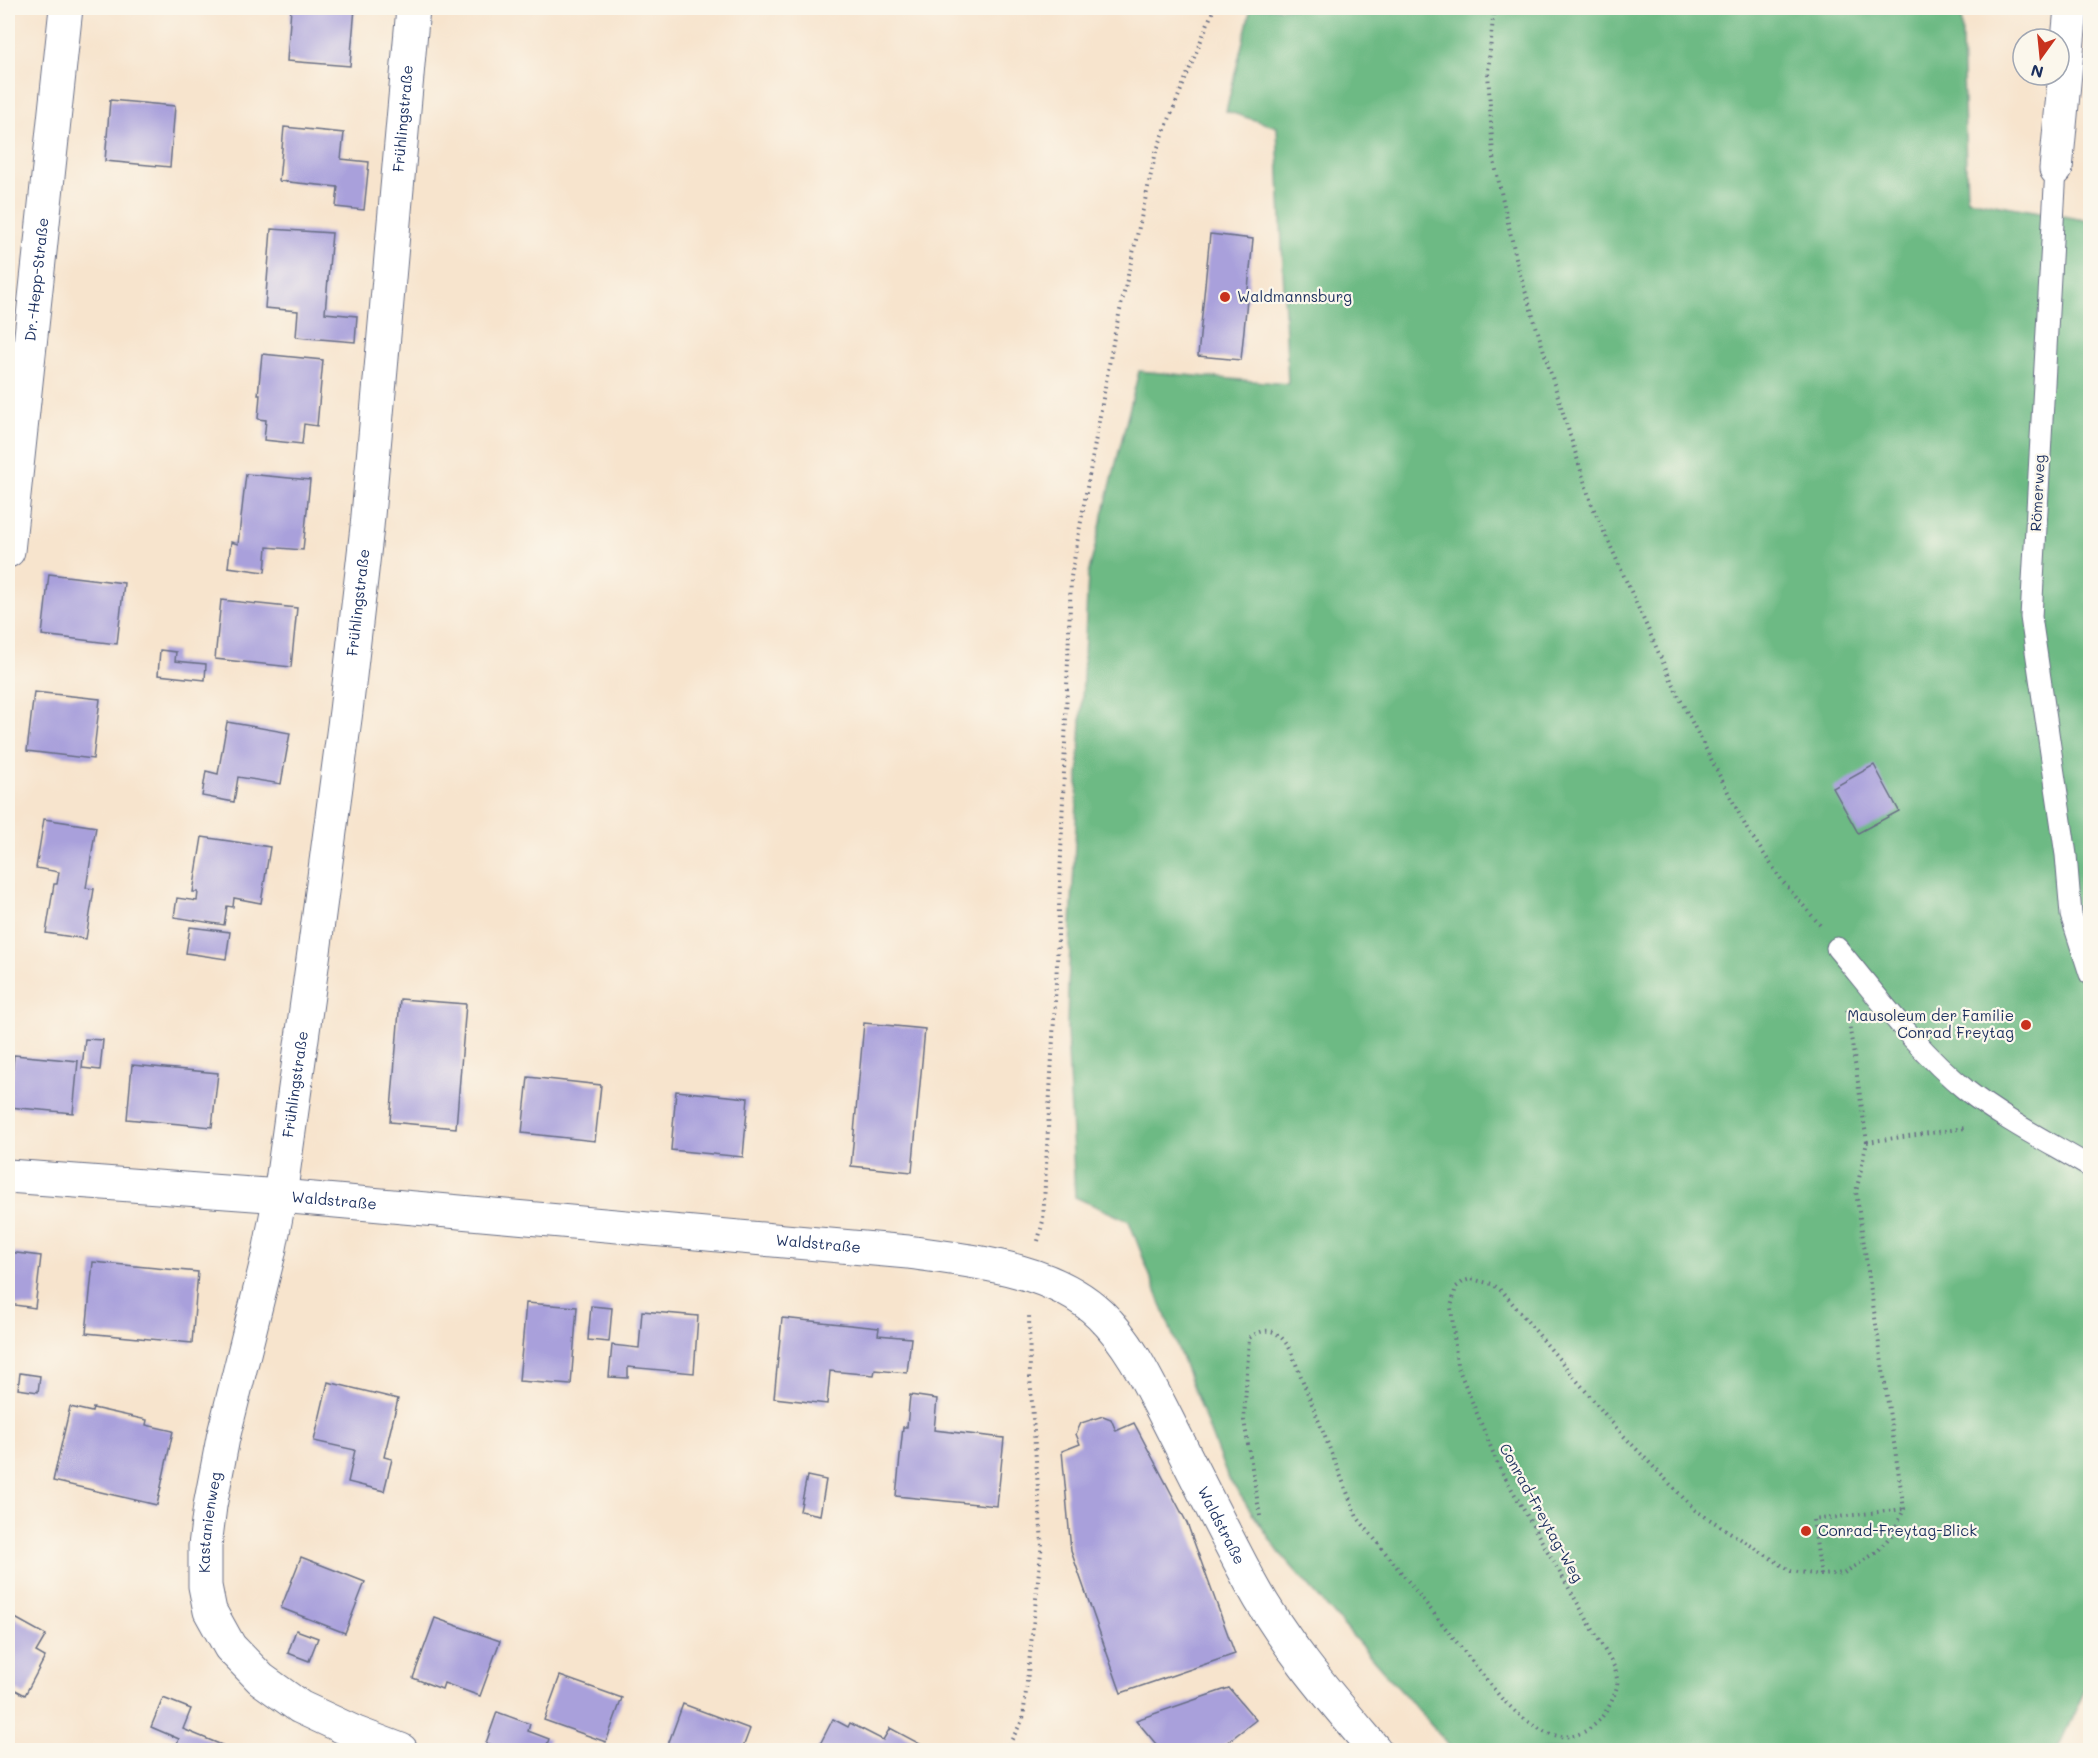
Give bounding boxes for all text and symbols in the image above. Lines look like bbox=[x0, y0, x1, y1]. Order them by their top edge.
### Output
north arrow bbox=[2011, 27, 2071, 87]
text: N bbox=[2028, 60, 2046, 84]
street label: Frühlingstraße bbox=[387, 64, 417, 173]
street label: Dr.-Hepp-Straße bbox=[19, 217, 53, 342]
place label: Waldmannsburg bbox=[1237, 286, 1352, 306]
marker: Waldmannsburg bbox=[1218, 290, 1232, 304]
street label: Römerweg bbox=[2025, 454, 2049, 532]
street label: Frühlingstraße bbox=[341, 548, 373, 657]
place label: Mausoleum der Familie Conrad Freytag bbox=[1847, 1005, 2014, 1042]
marker: Mausoleum der Familie Conrad Freytag bbox=[2019, 1018, 2033, 1032]
street label: Frühlingstraße bbox=[277, 1030, 312, 1139]
street label: Waldstraße bbox=[291, 1186, 378, 1214]
street label: Waldstraße bbox=[775, 1229, 862, 1257]
street label: Conrad-Freytag-Weg bbox=[1495, 1440, 1589, 1586]
street label: Kastanienweg bbox=[194, 1470, 225, 1573]
street label: Waldstraße bbox=[1194, 1483, 1250, 1568]
place label: Conrad-Freytag-Blick bbox=[1818, 1520, 1977, 1540]
marker: Conrad-Freytag-Blick bbox=[1799, 1524, 1813, 1538]

